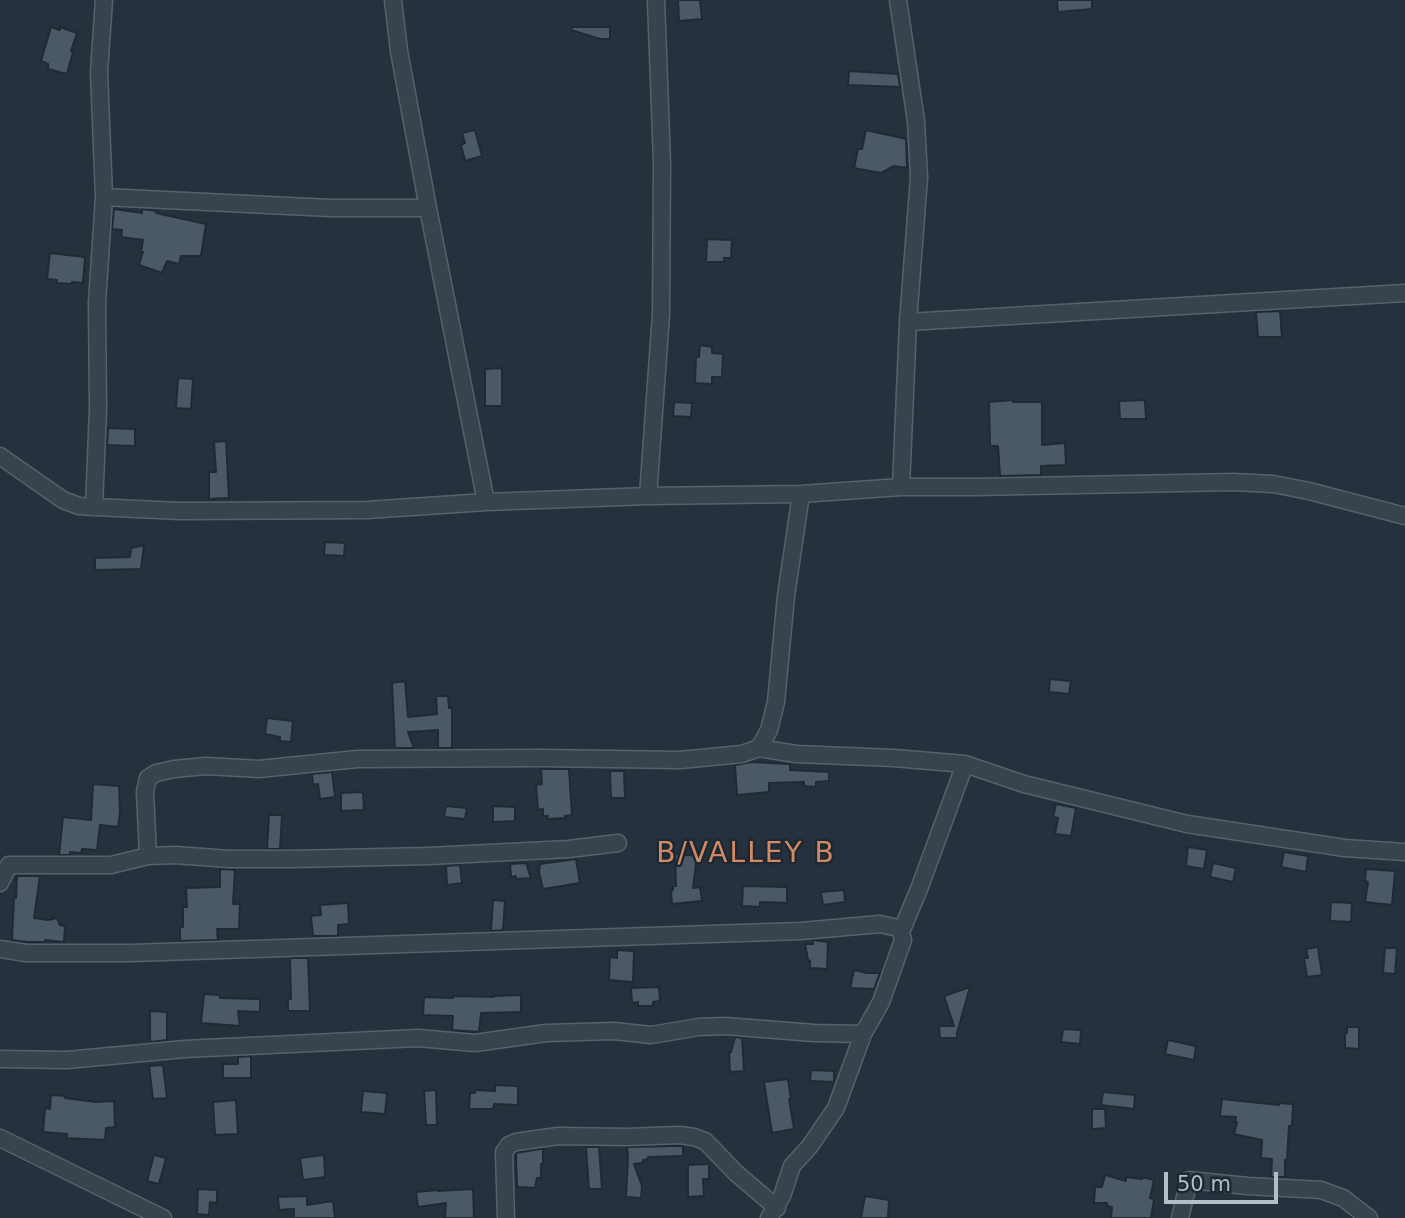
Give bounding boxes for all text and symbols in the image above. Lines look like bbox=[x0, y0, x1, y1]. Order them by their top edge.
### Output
district label: B/VALLEY B bbox=[658, 838, 834, 872]
scale bar bbox=[1167, 1158, 1281, 1202]
text: 50 m bbox=[1177, 1172, 1231, 1196]

